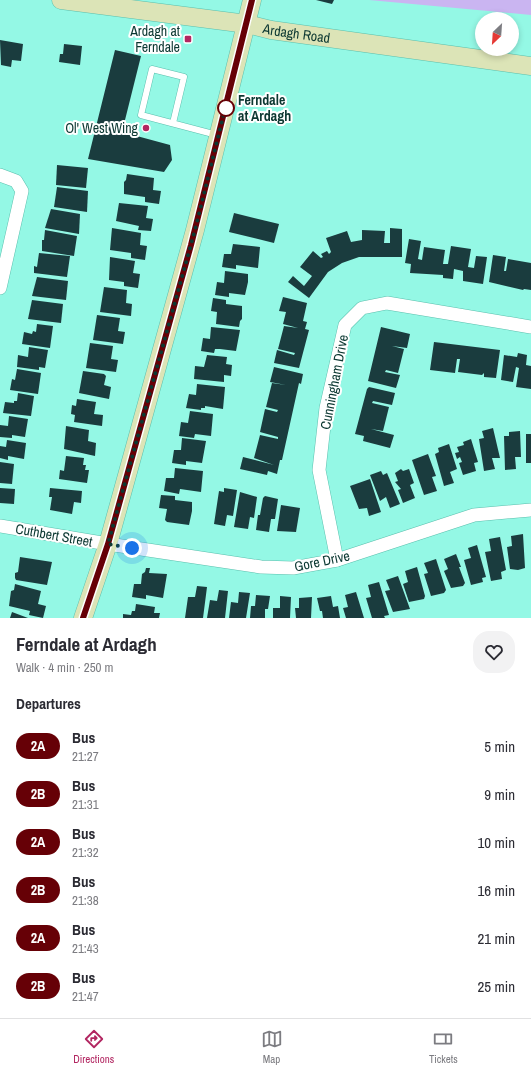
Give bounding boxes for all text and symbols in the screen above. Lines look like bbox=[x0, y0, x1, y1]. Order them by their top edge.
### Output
north arrow bbox=[475, 12, 519, 56]
map controls bbox=[475, 12, 519, 56]
street label: Ardagh Road bbox=[260, 19, 331, 47]
place label: Ardagh at Ferndale bbox=[129, 22, 180, 56]
marker: Ardagh at Ferndale bbox=[183, 34, 193, 44]
place label: Ferndale at Ardagh bbox=[238, 91, 291, 125]
marker: Ferndale at Ardagh bbox=[217, 99, 235, 117]
place label: Ol' West Wing bbox=[65, 119, 139, 137]
marker: Ol' West Wing bbox=[141, 123, 151, 133]
street label: Cunningham Drive bbox=[316, 333, 352, 431]
street label: Cuthbert Street bbox=[14, 519, 94, 551]
your location bbox=[122, 538, 142, 558]
street label: Gore Drive bbox=[293, 546, 351, 576]
text: Ferndale at Ardagh bbox=[16, 631, 157, 657]
button: heart bbox=[473, 631, 515, 673]
text: Walk · 4 min · 250 m bbox=[16, 659, 113, 676]
text: Departures bbox=[16, 693, 81, 714]
text: Bus bbox=[72, 727, 95, 748]
text: 5 min bbox=[484, 736, 515, 757]
text: 2A bbox=[31, 737, 45, 755]
text: 21:27 bbox=[72, 748, 99, 765]
text: Bus bbox=[72, 775, 95, 796]
text: 9 min bbox=[484, 784, 515, 805]
text: 2B bbox=[31, 785, 45, 803]
text: 21:31 bbox=[72, 796, 99, 813]
text: Bus bbox=[72, 823, 95, 844]
text: 10 min bbox=[477, 832, 515, 853]
text: 2A bbox=[31, 833, 45, 851]
text: 21:32 bbox=[72, 844, 99, 861]
text: Bus bbox=[72, 871, 95, 892]
text: 16 min bbox=[477, 880, 515, 901]
text: 2B bbox=[31, 881, 45, 899]
text: 21:38 bbox=[72, 892, 99, 909]
text: Bus bbox=[72, 919, 95, 940]
text: 21 min bbox=[477, 928, 515, 949]
text: 2A bbox=[31, 929, 45, 947]
text: 21:43 bbox=[72, 940, 99, 957]
text: Bus bbox=[72, 967, 95, 988]
text: 25 min bbox=[477, 976, 515, 997]
text: 2B bbox=[31, 977, 45, 995]
text: 21:47 bbox=[72, 988, 99, 1005]
tab: Directions bbox=[73, 1028, 114, 1066]
tab: Map bbox=[261, 1028, 283, 1066]
tab: Tickets bbox=[429, 1028, 458, 1066]

